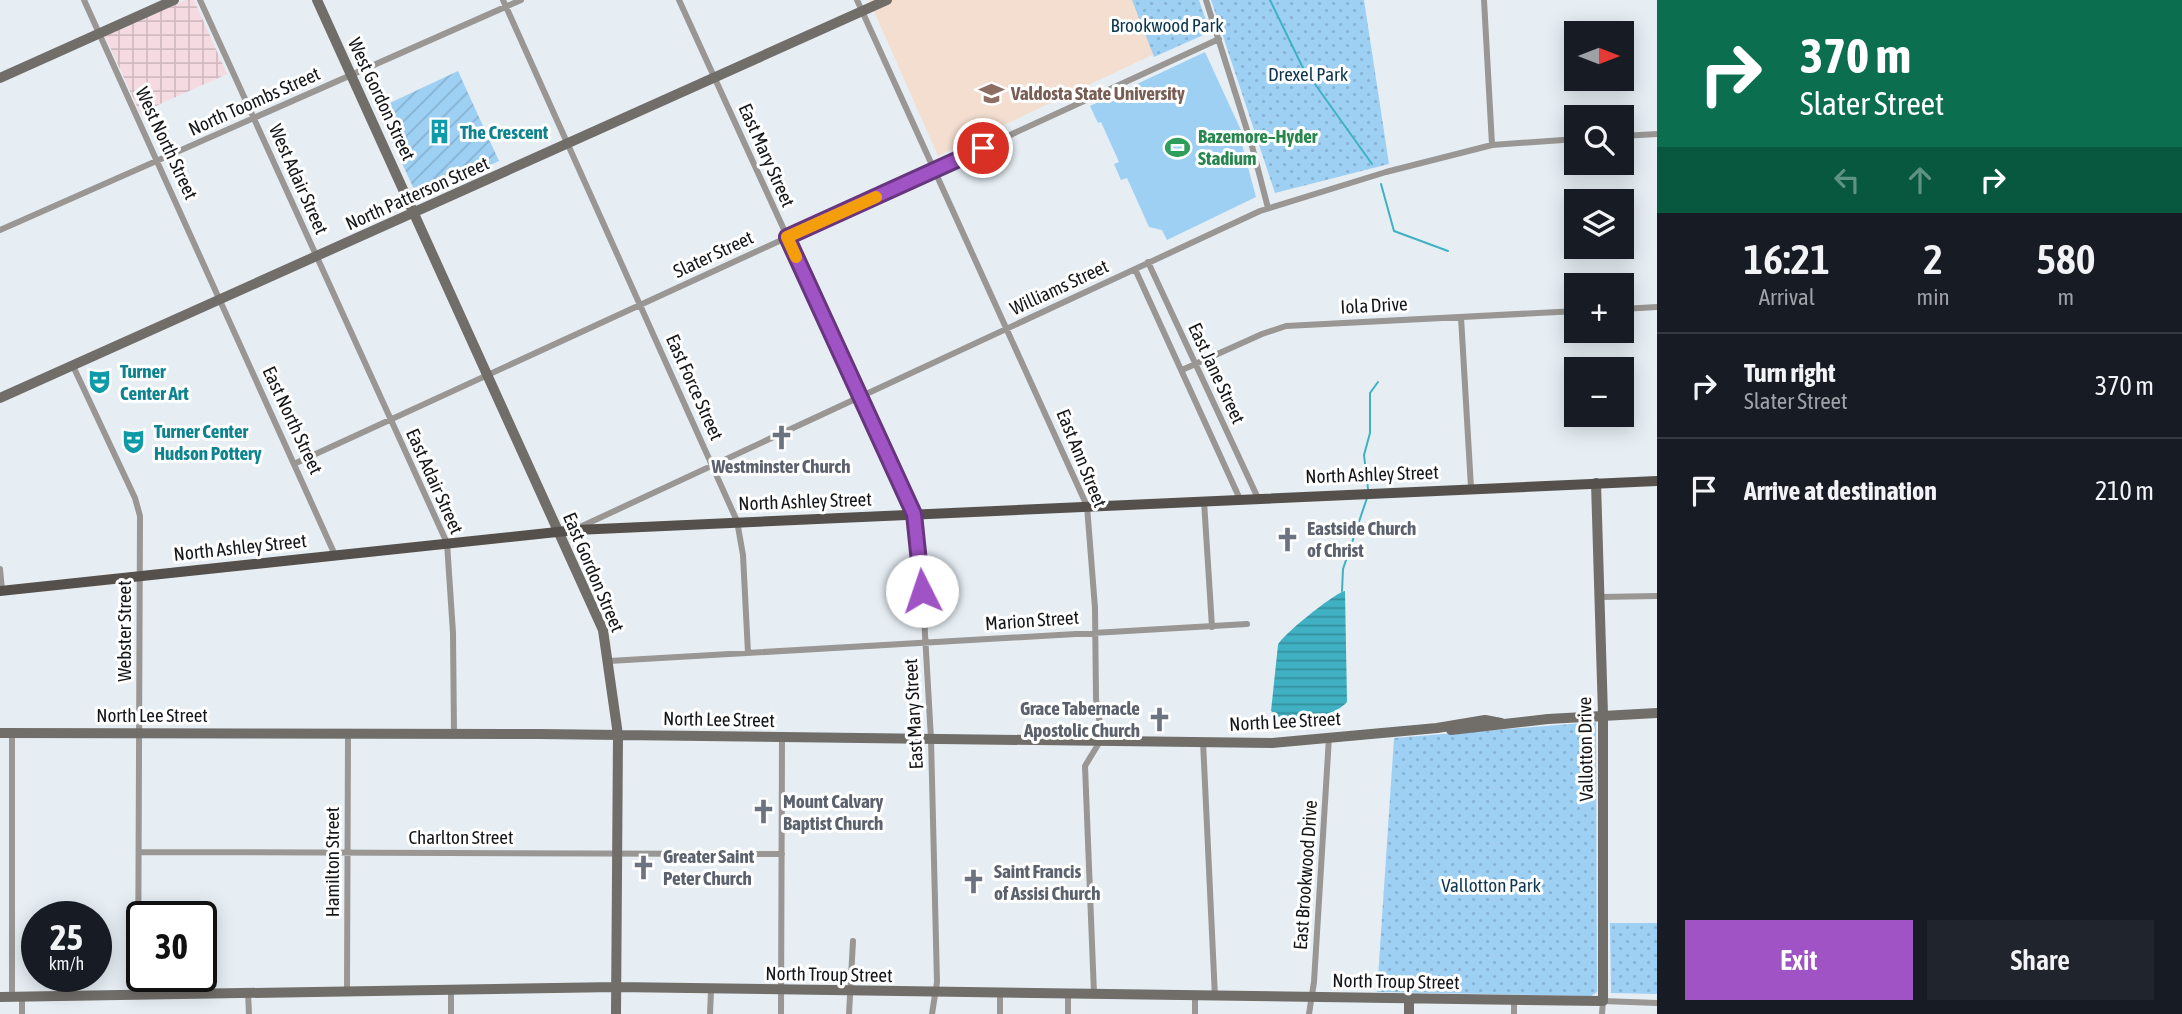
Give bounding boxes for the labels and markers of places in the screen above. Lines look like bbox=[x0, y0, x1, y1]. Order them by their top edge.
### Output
school or university icon: Valdosta State University bbox=[977, 79, 1005, 107]
place label: Valdosta State University bbox=[1010, 82, 1185, 104]
building icon: The Crescent bbox=[426, 118, 454, 146]
pin bbox=[953, 118, 1013, 178]
place label: The Crescent bbox=[460, 121, 549, 143]
place label: Bazemore–Hyder Stadium bbox=[1198, 125, 1318, 169]
sports icon: Bazemore–Hyder Stadium bbox=[1164, 133, 1192, 161]
place label: Turner Center Art bbox=[120, 360, 189, 404]
theatre icon: Turner Center Art bbox=[86, 368, 114, 396]
place label: Turner Center Hudson Pottery bbox=[154, 420, 262, 464]
church icon: Westminster Church bbox=[767, 424, 795, 452]
theatre icon: Turner Center Hudson Pottery bbox=[120, 428, 148, 456]
place label: Westminster Church bbox=[711, 455, 850, 477]
place label: Eastside Church of Christ bbox=[1307, 517, 1416, 561]
church icon: Eastside Church of Christ bbox=[1273, 525, 1301, 553]
place label: Grace Tabernacle Apostolic Church bbox=[1020, 697, 1140, 741]
church icon: Grace Tabernacle Apostolic Church bbox=[1146, 705, 1174, 733]
place label: Mount Calvary Baptist Church bbox=[783, 790, 883, 834]
church icon: Mount Calvary Baptist Church bbox=[749, 798, 777, 826]
place label: Greater Saint Peter Church bbox=[663, 845, 755, 889]
church icon: Greater Saint Peter Church bbox=[629, 853, 657, 881]
place label: Saint Francis of Assisi Church bbox=[994, 860, 1100, 904]
church icon: Saint Francis of Assisi Church bbox=[960, 868, 988, 896]

